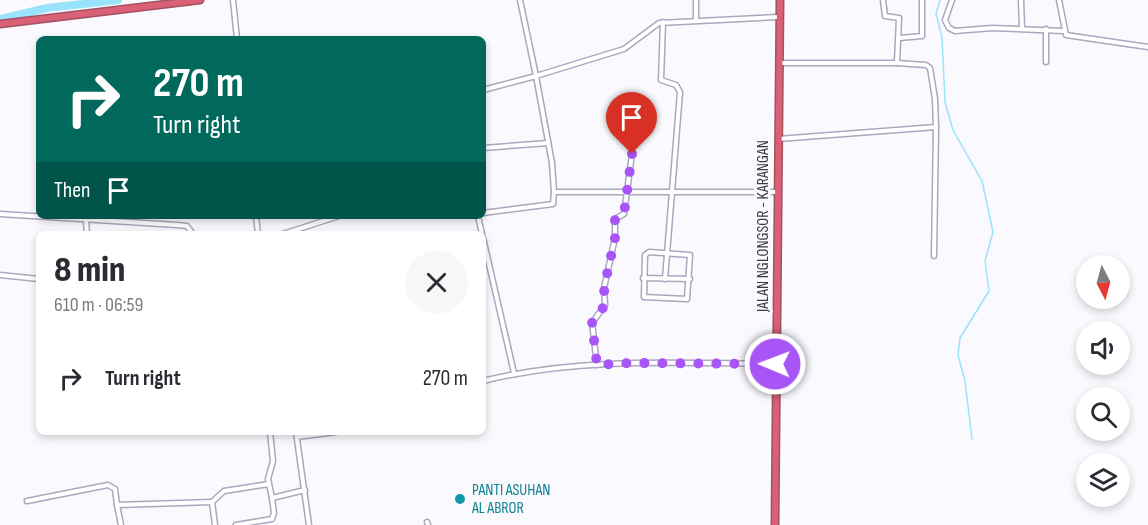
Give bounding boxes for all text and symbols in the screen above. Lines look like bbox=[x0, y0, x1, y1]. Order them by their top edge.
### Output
text: 270 m bbox=[153, 58, 244, 109]
icon: right bbox=[54, 60, 132, 138]
pin bbox=[606, 92, 657, 154]
icon: arrive bbox=[615, 101, 648, 134]
text: Turn right bbox=[153, 109, 240, 141]
street label: JALAN NGLONGSOR - KARANGAN bbox=[754, 140, 773, 313]
icon: arrive bbox=[102, 174, 135, 207]
text: Then bbox=[54, 177, 90, 204]
text: 8 min bbox=[54, 249, 125, 292]
button: close bbox=[405, 251, 468, 314]
north arrow bbox=[1076, 255, 1130, 309]
map controls bbox=[1076, 255, 1130, 507]
text: 610 m · 06:59 bbox=[54, 293, 143, 317]
button: sound bbox=[1076, 321, 1130, 375]
position arrow bbox=[743, 332, 807, 396]
icon: right bbox=[54, 362, 87, 395]
text: Turn right bbox=[105, 365, 181, 392]
text: 270 m bbox=[423, 365, 468, 392]
button: search bbox=[1076, 387, 1130, 441]
button: layers bbox=[1076, 453, 1130, 507]
place label: PANTI ASUHAN AL ABROR bbox=[471, 481, 550, 518]
marker: PANTI ASUHAN AL ABROR bbox=[453, 492, 467, 506]

